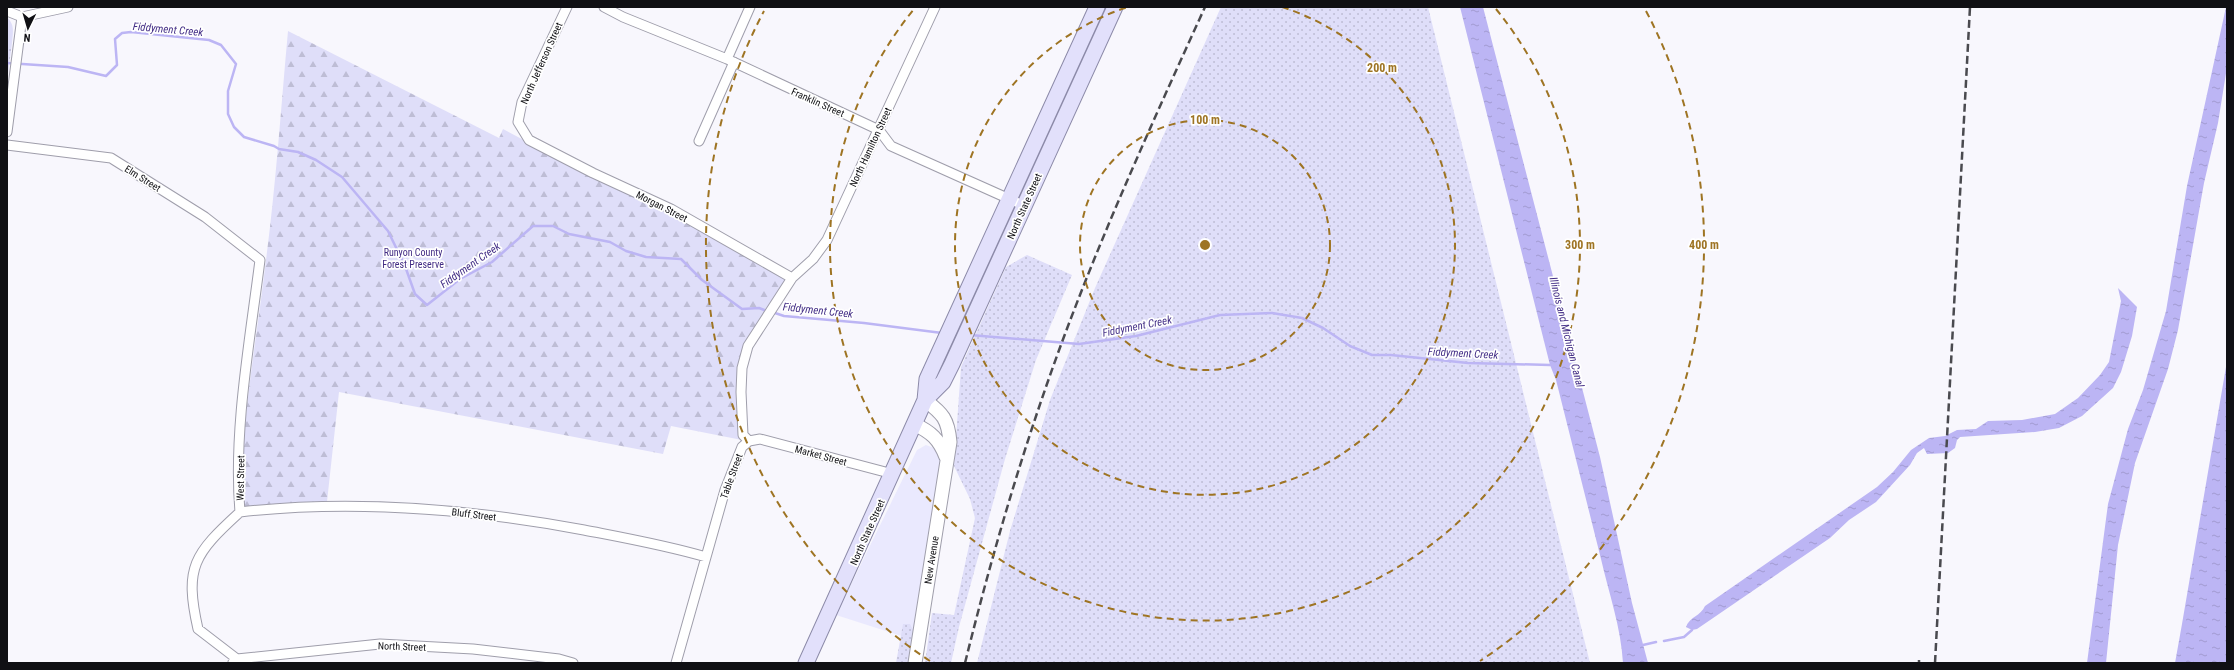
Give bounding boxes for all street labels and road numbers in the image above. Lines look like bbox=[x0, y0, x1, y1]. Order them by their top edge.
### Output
street label: North Jefferson Street bbox=[518, 21, 564, 106]
street label: Franklin Street bbox=[790, 86, 846, 119]
street label: North Hamilton Street bbox=[847, 106, 894, 189]
street label: Elm Street bbox=[123, 163, 163, 194]
street label: North State Street bbox=[1005, 172, 1044, 241]
street label: Morgan Street bbox=[634, 189, 689, 224]
street label: Market Street bbox=[794, 443, 848, 468]
street label: Table Street bbox=[718, 452, 745, 500]
street label: West Street bbox=[235, 455, 246, 501]
street label: North State Street bbox=[848, 498, 887, 567]
street label: Bluff Street bbox=[451, 506, 497, 523]
street label: New Avenue bbox=[922, 535, 941, 585]
street label: North Street bbox=[378, 640, 426, 653]

